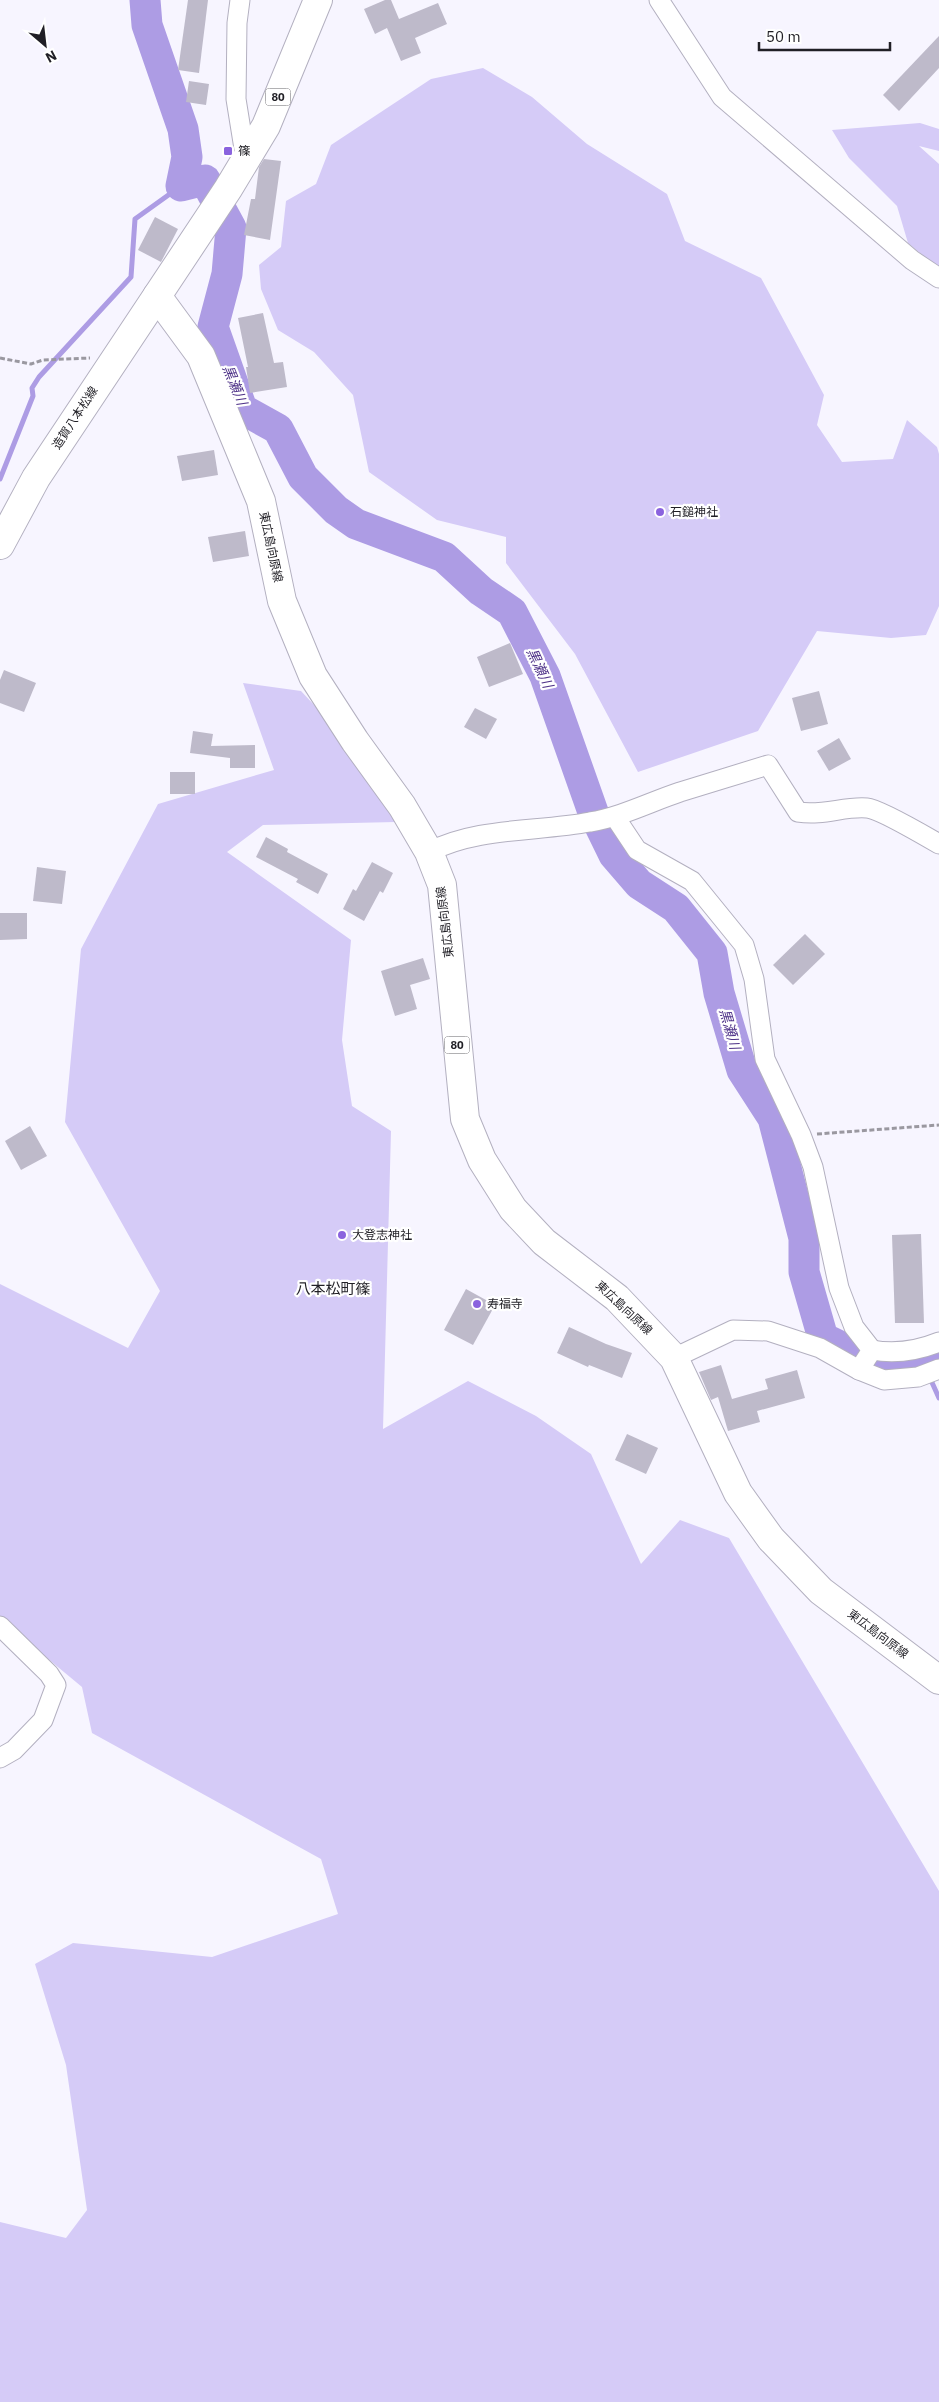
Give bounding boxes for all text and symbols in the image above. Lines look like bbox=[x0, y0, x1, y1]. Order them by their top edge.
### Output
north arrow bbox=[20, 20, 70, 70]
scale bar bbox=[759, 20, 890, 52]
text: 50 m bbox=[766, 27, 801, 46]
text: N bbox=[42, 46, 60, 67]
road number: 80 bbox=[266, 88, 290, 105]
place label: 篠 bbox=[238, 143, 251, 158]
marker: 篠 bbox=[222, 145, 234, 157]
water label: 黒瀬川 bbox=[219, 362, 252, 410]
street label: 造賀八本松線 bbox=[49, 383, 100, 452]
place label: 石鎚神社 bbox=[670, 504, 718, 519]
marker: 石鎚神社 bbox=[654, 506, 666, 518]
street label: 東広島向原線 bbox=[257, 510, 286, 584]
water label: 黒瀬川 bbox=[523, 645, 558, 693]
street label: 東広島向原線 bbox=[433, 885, 456, 959]
water label: 黒瀬川 bbox=[716, 1006, 745, 1054]
road number: 80 bbox=[444, 1036, 470, 1054]
place label: 大登志神社 bbox=[352, 1227, 412, 1242]
marker: 大登志神社 bbox=[336, 1229, 348, 1241]
street label: 東広島向原線 bbox=[593, 1278, 656, 1338]
district label: 八本松町篠 bbox=[295, 1279, 371, 1298]
place label: 寿福寺 bbox=[487, 1296, 523, 1311]
marker: 寿福寺 bbox=[471, 1298, 483, 1310]
street label: 東広島向原線 bbox=[845, 1606, 912, 1661]

